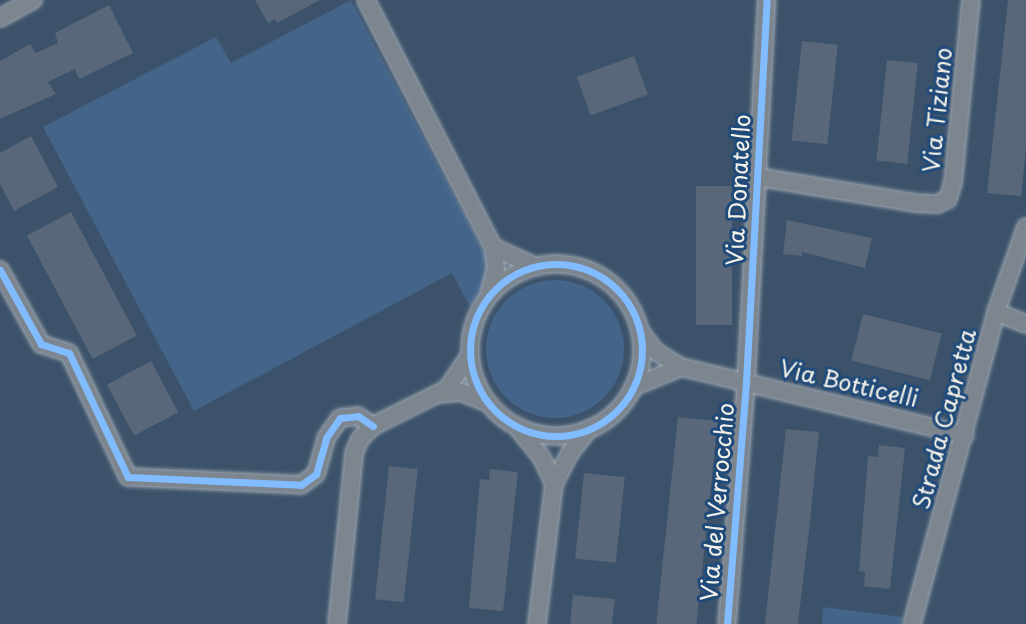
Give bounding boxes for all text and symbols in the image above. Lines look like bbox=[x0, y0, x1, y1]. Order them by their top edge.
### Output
street label: Via Tiziano bbox=[917, 47, 957, 173]
street label: Via Donatello bbox=[720, 114, 756, 266]
street label: Strada Capretta bbox=[907, 327, 981, 511]
street label: Via Botticelli bbox=[777, 354, 921, 412]
street label: Via del Verrocchio bbox=[695, 402, 739, 602]

